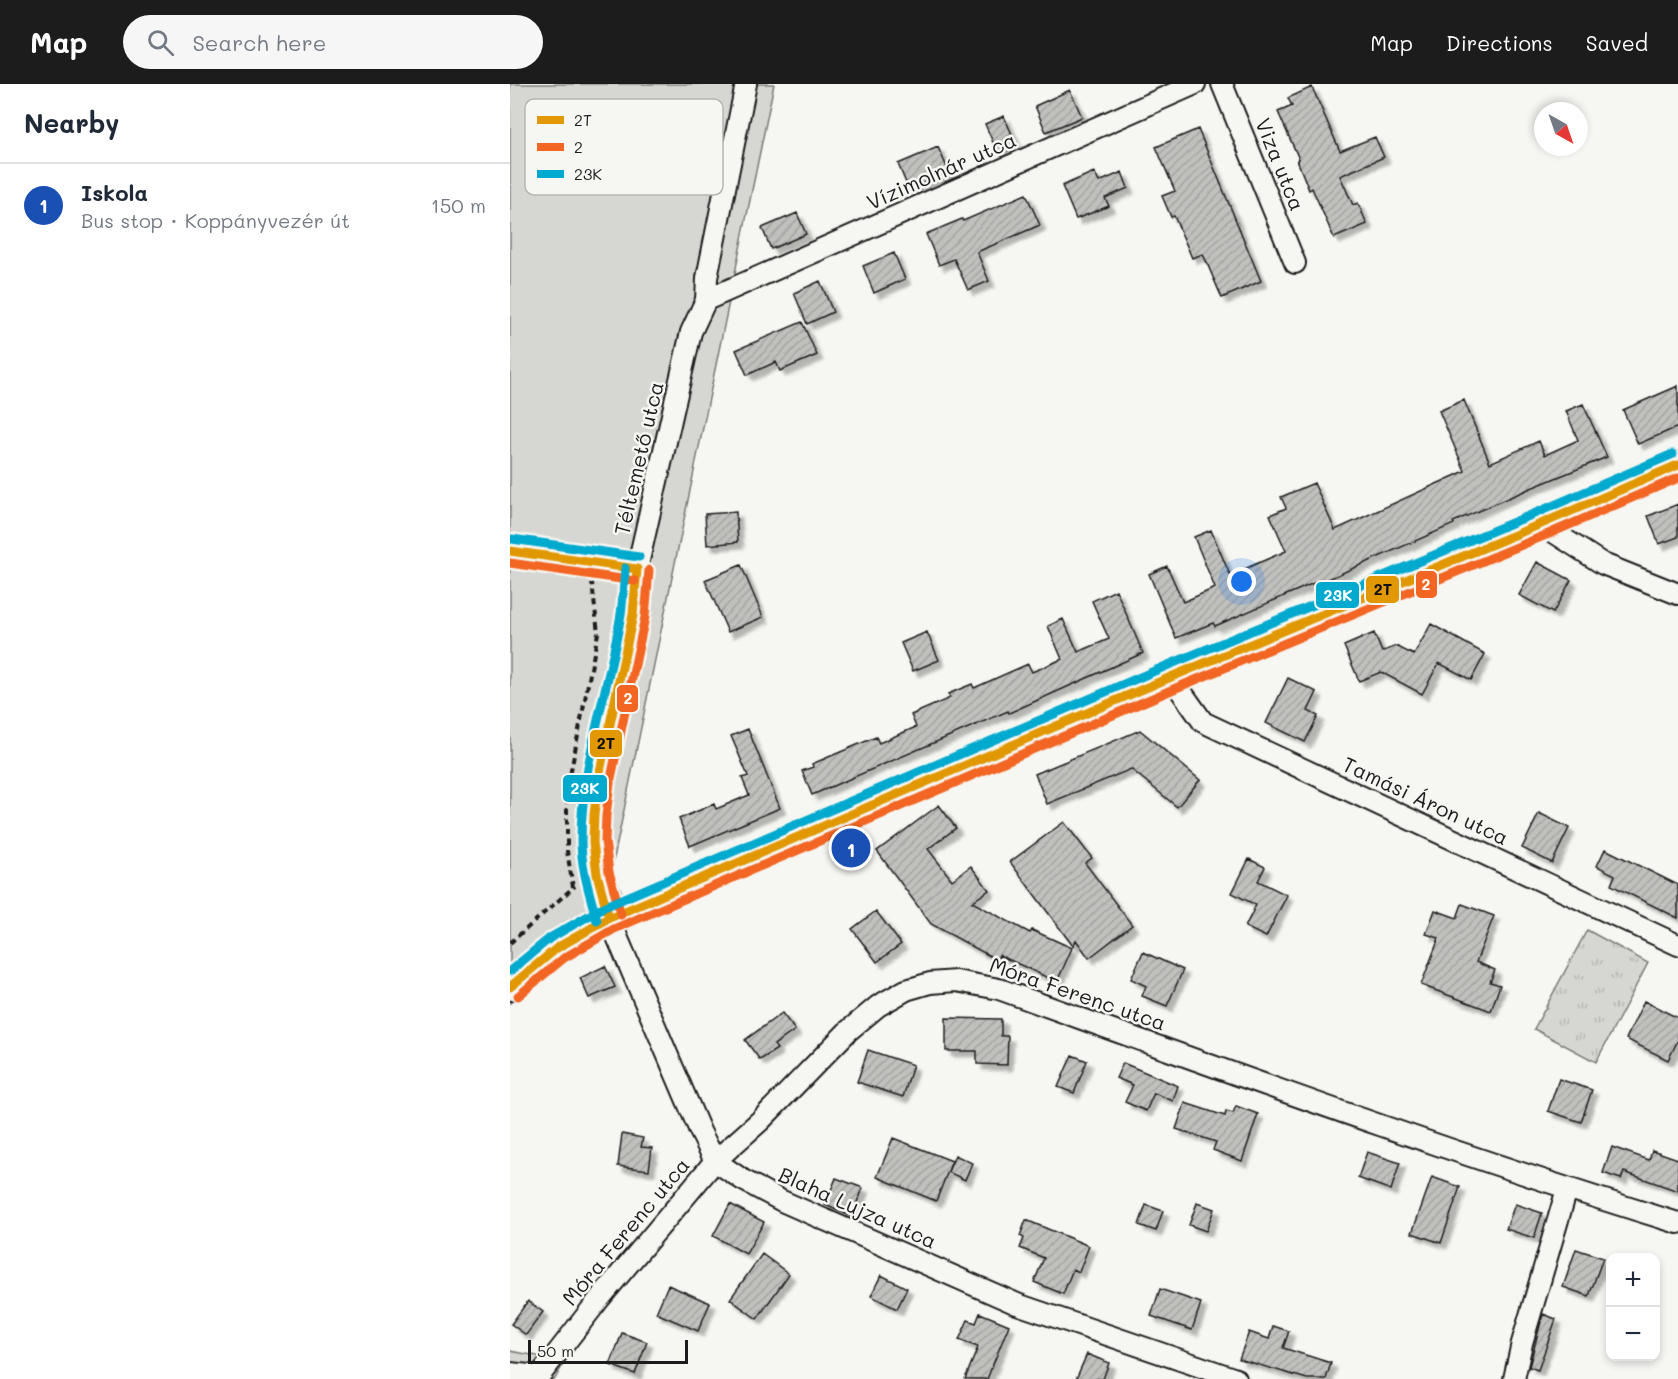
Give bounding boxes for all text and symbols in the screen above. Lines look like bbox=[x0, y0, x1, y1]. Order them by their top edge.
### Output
search box bbox=[123, 15, 543, 69]
text: Map bbox=[30, 24, 87, 60]
icon: search bbox=[144, 26, 177, 59]
text: Search here bbox=[192, 28, 326, 57]
text: Map bbox=[1370, 29, 1413, 56]
text: Directions bbox=[1446, 29, 1553, 56]
text: Saved bbox=[1586, 29, 1648, 56]
legend bbox=[525, 99, 723, 195]
north arrow bbox=[1534, 102, 1588, 156]
text: Nearby bbox=[24, 106, 119, 140]
text: 2T bbox=[574, 109, 592, 130]
street label: Viza utca bbox=[1250, 114, 1312, 214]
street label: Vízimolnár utca bbox=[862, 125, 1020, 215]
text: 2 bbox=[574, 136, 583, 157]
text: 23K bbox=[574, 163, 602, 184]
text: Iskola bbox=[81, 178, 148, 207]
text: 1 bbox=[39, 192, 48, 218]
text: 150 m bbox=[431, 192, 486, 218]
text: Bus stop · Koppányvezér út bbox=[81, 207, 350, 233]
street label: Téltemető utca bbox=[607, 379, 669, 537]
your location bbox=[1227, 567, 1256, 596]
line badge: 2 bbox=[1415, 570, 1438, 599]
text: 2 bbox=[1422, 573, 1431, 594]
line badge: 2T bbox=[1365, 575, 1400, 604]
text: 2T bbox=[1374, 578, 1392, 599]
line badge: 23K bbox=[1315, 581, 1360, 609]
text: 23K bbox=[1323, 584, 1353, 605]
line badge: 2 bbox=[616, 684, 639, 713]
text: 2 bbox=[624, 687, 633, 708]
line badge: 2T bbox=[589, 729, 623, 758]
text: 2T bbox=[597, 732, 615, 753]
street label: Tamási Áron utca bbox=[1339, 750, 1513, 850]
line badge: 23K bbox=[562, 774, 608, 803]
text: 23K bbox=[570, 777, 600, 798]
pin: 1 bbox=[832, 826, 870, 870]
street label: Móra Ferenc utca bbox=[986, 950, 1170, 1036]
street label: Móra Ferenc utca bbox=[555, 1152, 695, 1310]
street label: Blaha Lujza utca bbox=[775, 1160, 941, 1254]
map controls bbox=[1606, 1253, 1660, 1361]
button: + bbox=[1606, 1253, 1660, 1307]
button: − bbox=[1606, 1307, 1660, 1361]
scale bar bbox=[528, 1337, 688, 1364]
text: 50 m bbox=[537, 1340, 574, 1361]

